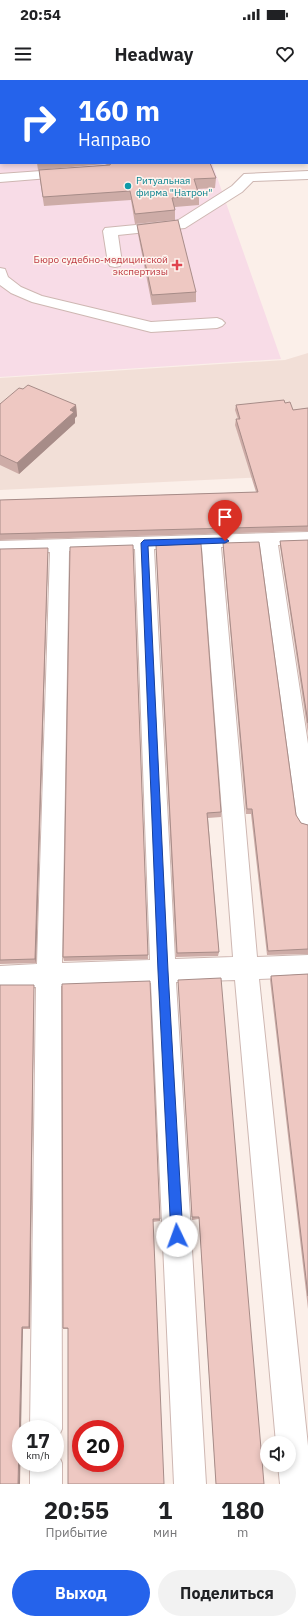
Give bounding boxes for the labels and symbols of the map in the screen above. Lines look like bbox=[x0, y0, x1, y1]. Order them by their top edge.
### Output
place label: Ритуальная фирма "Натрон" bbox=[136, 174, 212, 199]
marker: Ритуальная фирма "Натрон" bbox=[123, 181, 133, 191]
place label: Бюро судебно-медицинской экспертизы bbox=[34, 253, 168, 278]
marker: Бюро судебно-медицинской экспертизы bbox=[171, 259, 183, 271]
pin bbox=[208, 500, 242, 541]
position arrow bbox=[156, 1215, 198, 1257]
speed limit sign: 20 bbox=[72, 1420, 124, 1472]

